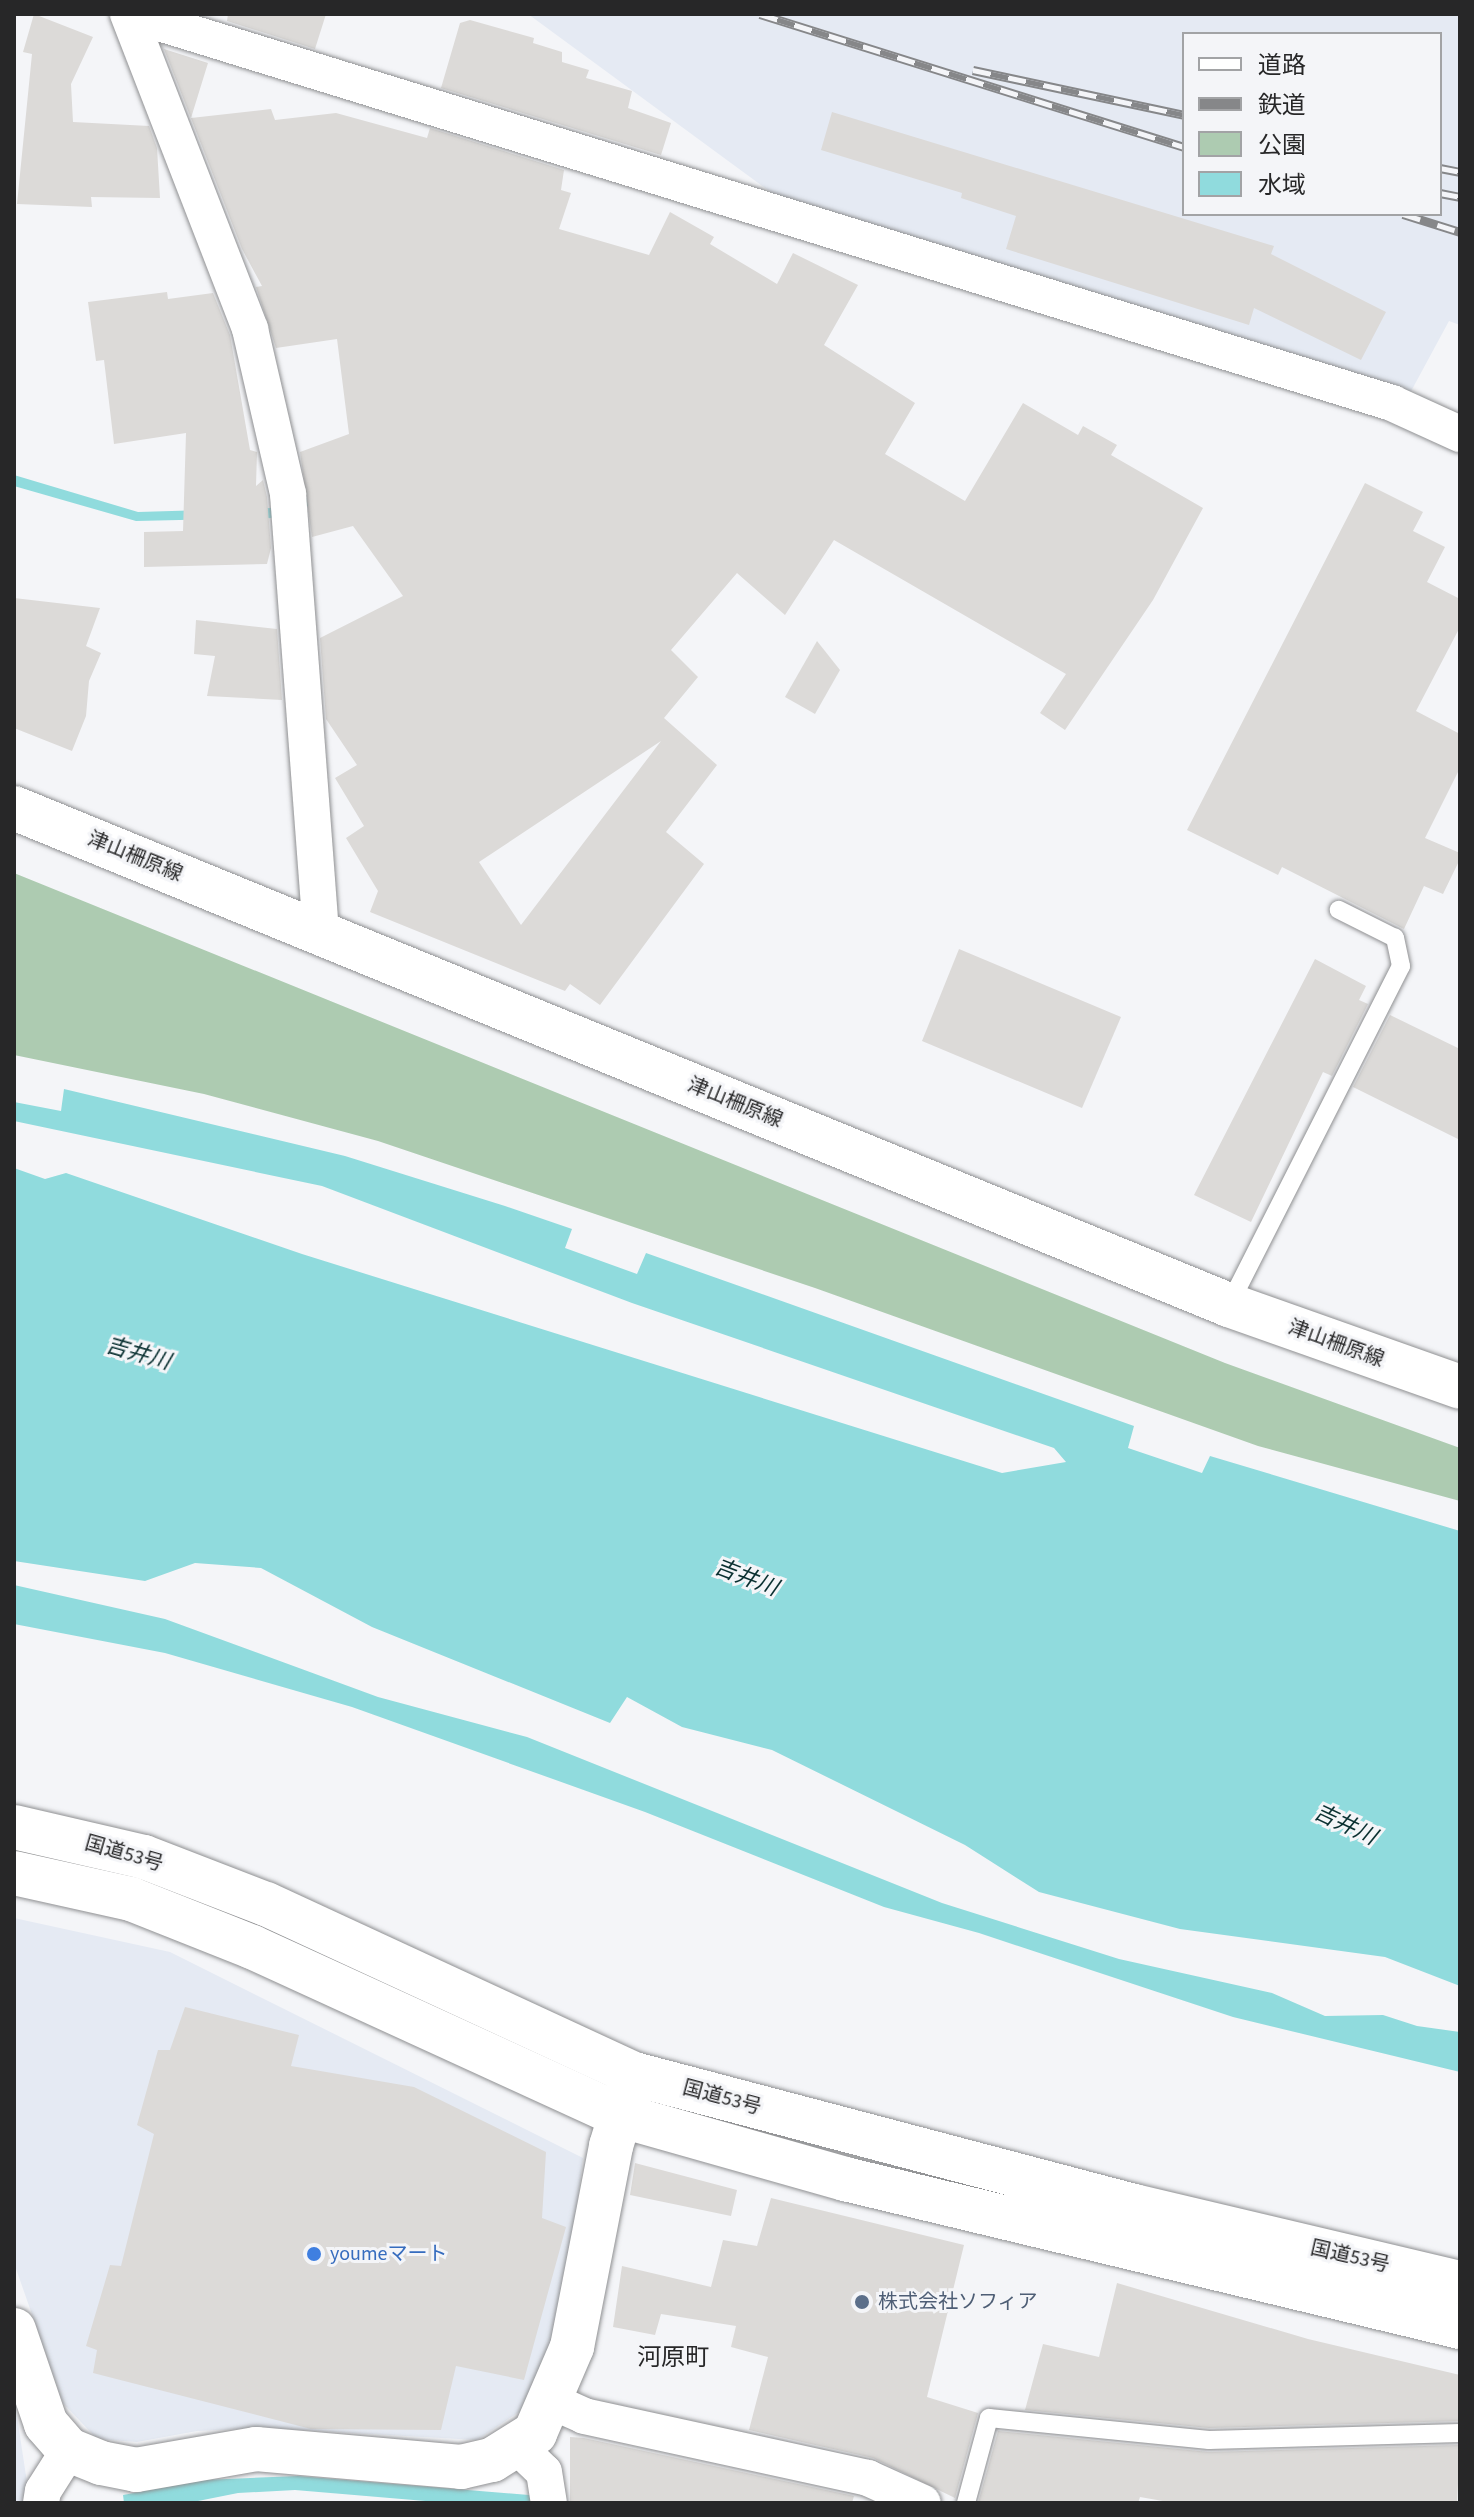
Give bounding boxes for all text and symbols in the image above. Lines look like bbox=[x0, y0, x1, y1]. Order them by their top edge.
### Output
legend bbox=[1182, 32, 1442, 216]
text: 道路 bbox=[1258, 48, 1306, 83]
text: 鉄道 bbox=[1258, 88, 1306, 123]
text: 公園 bbox=[1258, 128, 1306, 163]
text: 水域 bbox=[1258, 168, 1306, 203]
street label: 津山柵原線 bbox=[84, 827, 186, 887]
street label: 津山柵原線 bbox=[684, 1073, 786, 1133]
street label: 津山柵原線 bbox=[1285, 1316, 1387, 1372]
water label: 吉井川 bbox=[103, 1332, 173, 1376]
water label: 吉井川 bbox=[710, 1554, 782, 1602]
water label: 吉井川 bbox=[1310, 1799, 1380, 1851]
street label: 国道53号 bbox=[82, 1831, 166, 1877]
street label: 国道53号 bbox=[680, 2076, 764, 2120]
street label: 国道53号 bbox=[1308, 2236, 1392, 2278]
place label: youmeマート bbox=[330, 2242, 447, 2266]
marker: youmeマート bbox=[305, 2245, 323, 2263]
place label: 株式会社ソフィア bbox=[878, 2290, 1038, 2314]
marker: 株式会社ソフィア bbox=[853, 2293, 871, 2311]
district label: 河原町 bbox=[637, 2344, 709, 2372]

